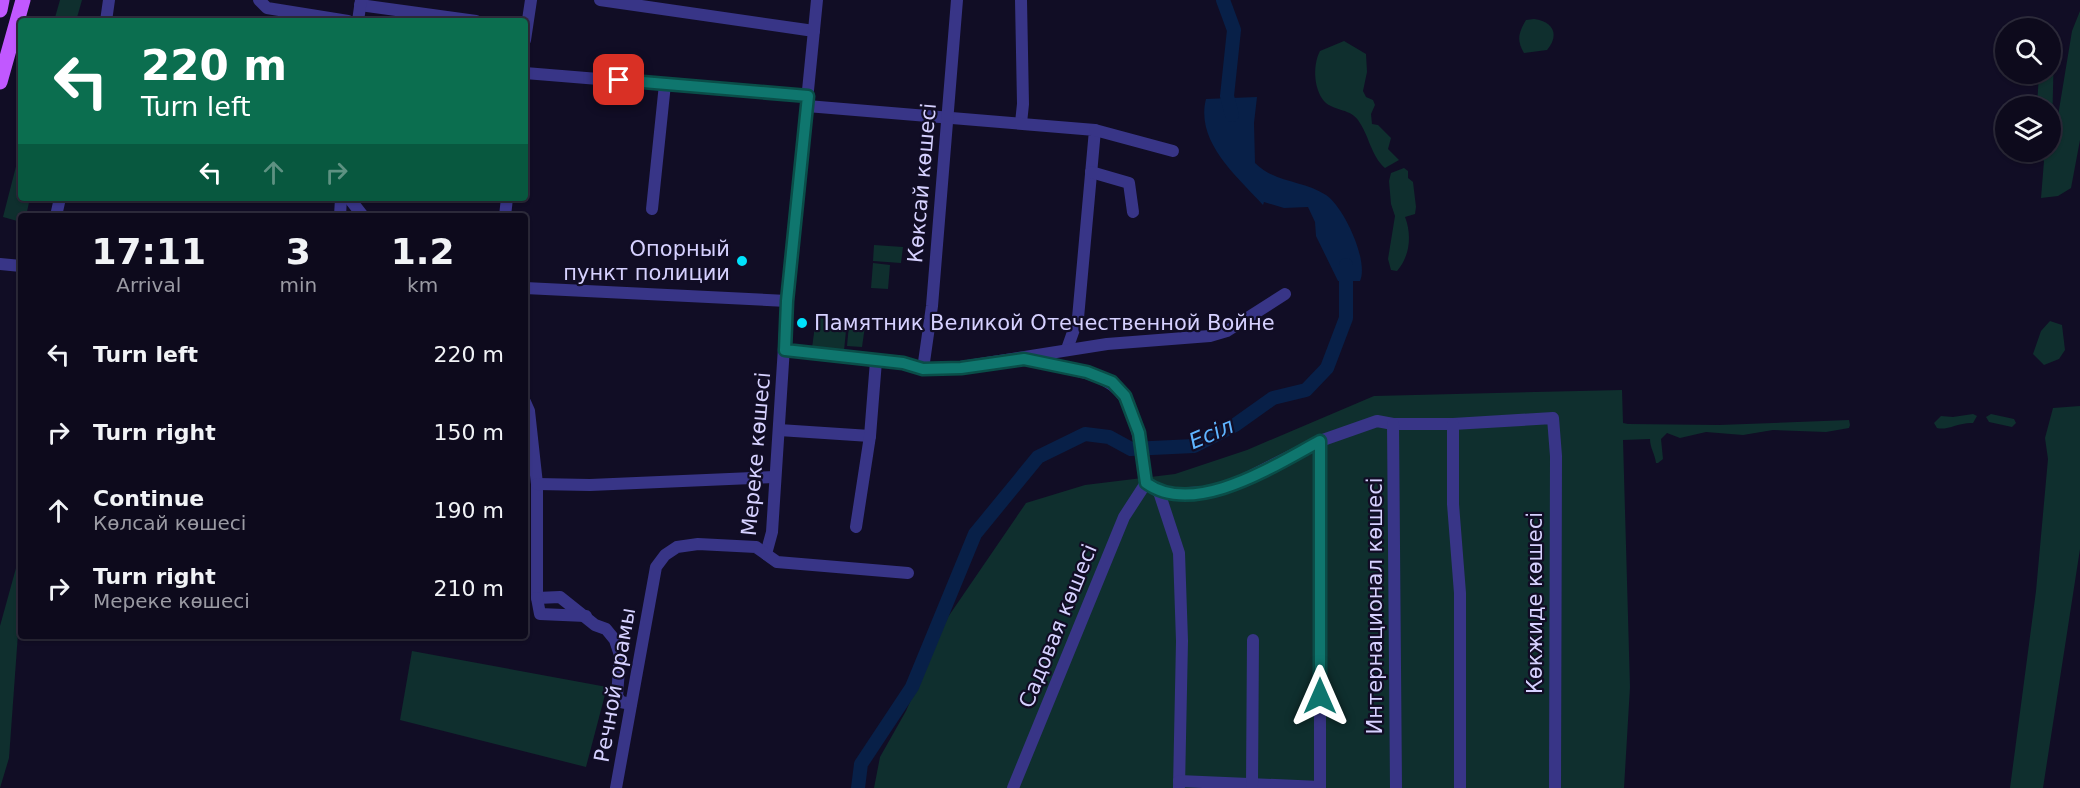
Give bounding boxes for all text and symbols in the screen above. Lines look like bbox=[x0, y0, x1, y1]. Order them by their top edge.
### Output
map controls bbox=[1995, 18, 2061, 162]
button: search bbox=[1995, 18, 2061, 84]
text: 220 m bbox=[141, 41, 287, 90]
icon: left bbox=[42, 42, 120, 120]
pin bbox=[593, 54, 644, 105]
icon: arrive bbox=[602, 63, 635, 96]
text: Turn left bbox=[141, 91, 251, 122]
button: layers bbox=[1995, 96, 2061, 162]
street label: Көксай көшесі bbox=[903, 102, 941, 264]
icon: left bbox=[194, 156, 227, 189]
icon: ahead bbox=[257, 156, 290, 189]
icon: right bbox=[320, 156, 353, 189]
text: 17:11 bbox=[91, 231, 206, 272]
text: 3 bbox=[286, 231, 311, 272]
text: 1.2 bbox=[391, 231, 455, 272]
place label: Опорный пункт полиции bbox=[563, 237, 730, 285]
marker: Опорный пункт полиции bbox=[735, 254, 749, 268]
text: Arrival bbox=[116, 273, 181, 297]
text: min bbox=[280, 273, 317, 297]
text: km bbox=[407, 273, 438, 297]
place label: Памятник Великой Отечественной Войне bbox=[814, 311, 1275, 335]
marker: Памятник Великой Отечественной Войне bbox=[795, 316, 809, 330]
icon: left bbox=[42, 338, 75, 371]
text: Turn left bbox=[93, 342, 198, 367]
text: 220 m bbox=[434, 342, 504, 367]
street label: Мереке көшесі bbox=[737, 371, 775, 537]
water label: Есіл bbox=[1185, 413, 1237, 454]
icon: right bbox=[42, 416, 75, 449]
text: Turn right bbox=[93, 420, 216, 445]
text: 150 m bbox=[434, 420, 504, 445]
street label: Интернационал көшесі bbox=[1363, 477, 1387, 735]
text: Continue bbox=[93, 486, 204, 511]
icon: ahead bbox=[42, 494, 75, 527]
text: 190 m bbox=[434, 498, 504, 523]
text: Көлсай көшесі bbox=[93, 511, 246, 535]
street label: Көкжиде көшесі bbox=[1523, 512, 1547, 694]
street label: Садовая көшесі bbox=[1014, 541, 1102, 711]
text: Turn right bbox=[93, 564, 216, 589]
icon: right bbox=[42, 572, 75, 605]
text: 210 m bbox=[434, 576, 504, 601]
text: Мереке көшесі bbox=[93, 589, 250, 613]
street label: Речной орамы bbox=[590, 606, 640, 764]
position arrow bbox=[1288, 664, 1352, 728]

